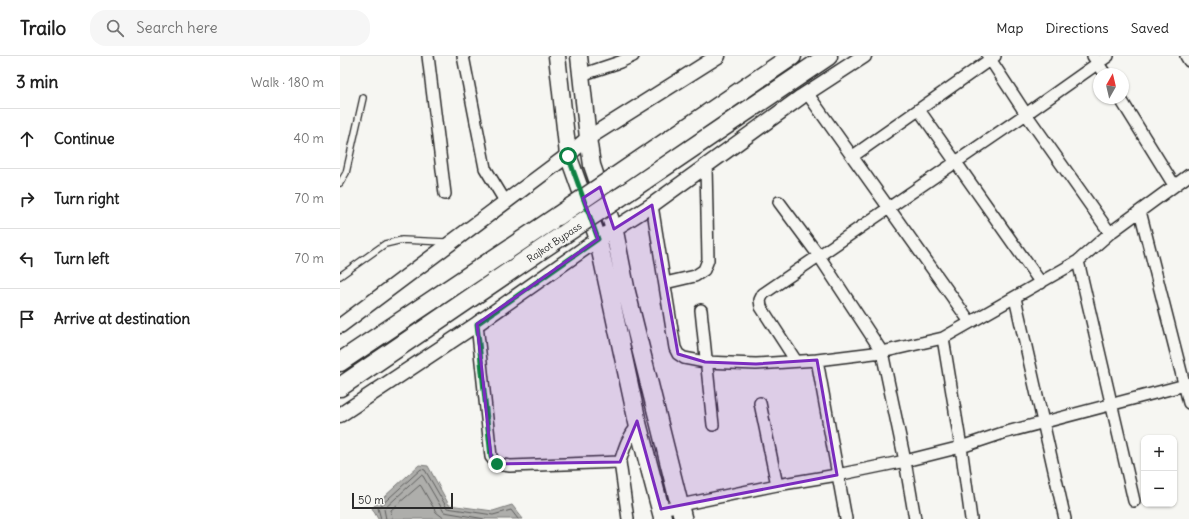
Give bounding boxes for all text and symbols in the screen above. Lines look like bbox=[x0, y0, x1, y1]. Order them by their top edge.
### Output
search box bbox=[90, 10, 370, 46]
text: Trailo bbox=[20, 16, 66, 40]
icon: search bbox=[104, 17, 126, 39]
text: Search here bbox=[136, 18, 218, 37]
text: Map bbox=[996, 19, 1023, 37]
text: Directions bbox=[1045, 19, 1109, 37]
text: Saved bbox=[1131, 19, 1169, 37]
north arrow bbox=[1093, 68, 1129, 104]
text: 3 min bbox=[16, 71, 58, 93]
text: Walk · 180 m bbox=[251, 74, 324, 91]
icon: ahead bbox=[16, 128, 38, 150]
text: Continue bbox=[54, 129, 115, 148]
text: 40 m bbox=[293, 130, 324, 147]
route start bbox=[559, 147, 577, 165]
icon: right bbox=[16, 188, 38, 210]
text: Turn right bbox=[54, 189, 119, 208]
text: 70 m bbox=[295, 190, 324, 207]
street label: Rajkot Bypass bbox=[524, 219, 585, 266]
icon: left bbox=[16, 248, 38, 270]
text: Turn left bbox=[54, 249, 109, 268]
text: 70 m bbox=[295, 250, 324, 267]
icon: arrive bbox=[16, 308, 38, 330]
text: Arrive at destination bbox=[54, 309, 190, 328]
map controls bbox=[1141, 435, 1177, 507]
button: + bbox=[1141, 435, 1177, 471]
route end bbox=[488, 455, 506, 473]
button: − bbox=[1141, 471, 1177, 507]
scale bar bbox=[352, 491, 453, 510]
text: 50 m bbox=[358, 493, 384, 507]

